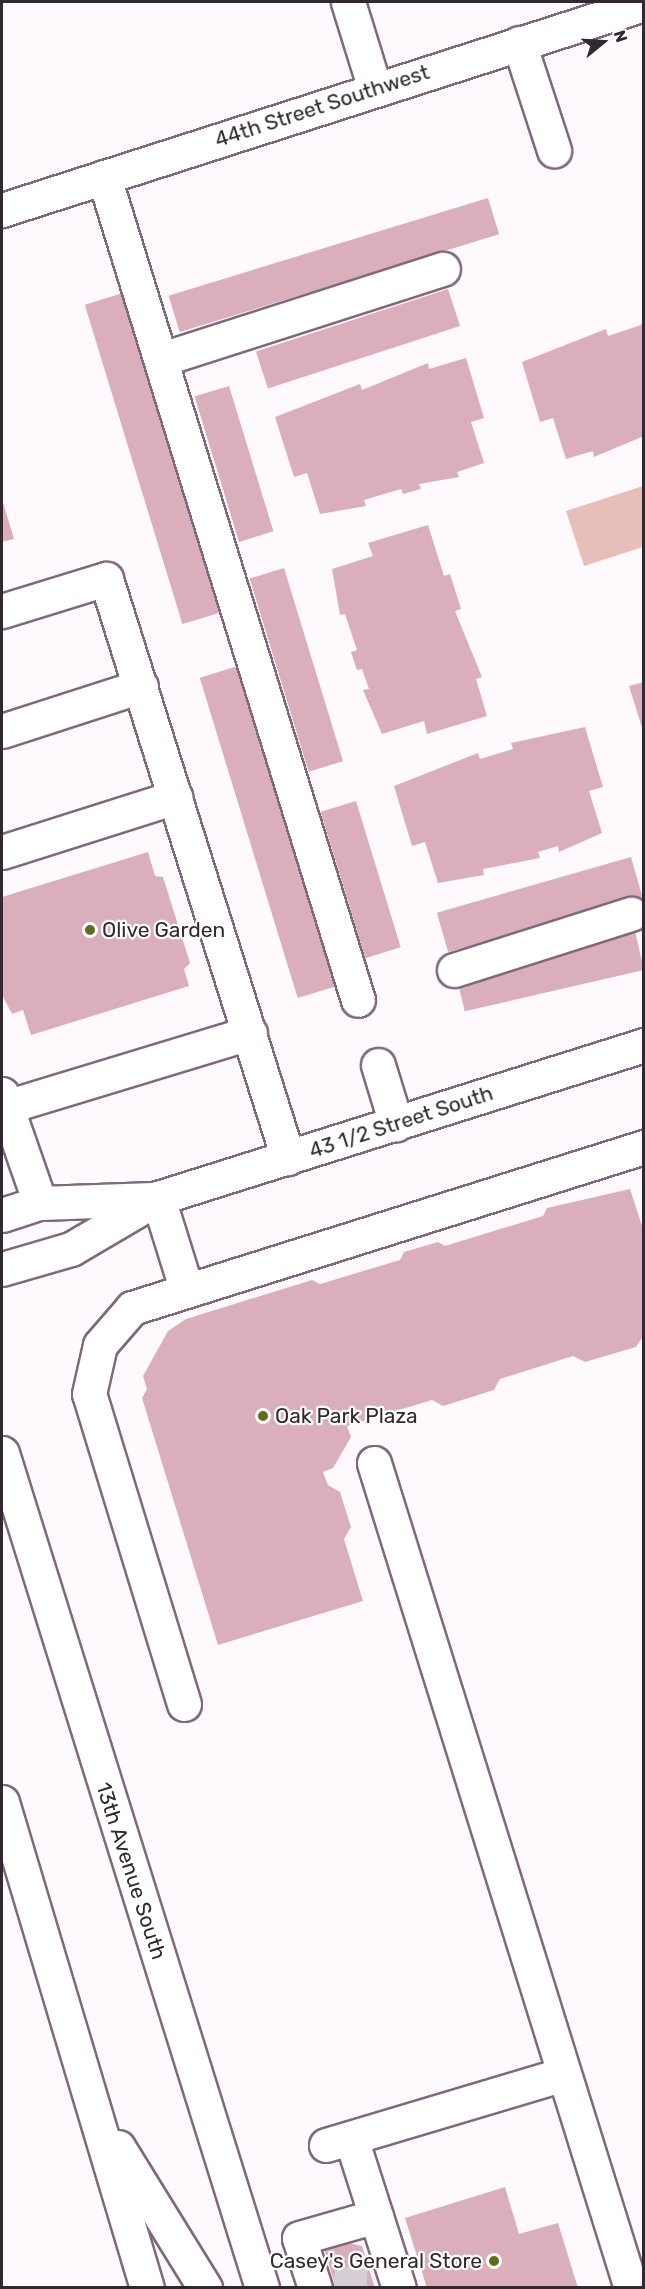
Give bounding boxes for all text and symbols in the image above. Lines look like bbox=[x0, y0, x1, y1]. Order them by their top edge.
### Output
north arrow bbox=[573, 12, 633, 72]
text: N bbox=[610, 28, 631, 45]
street label: 44th Street Southwest bbox=[212, 59, 432, 153]
place label: Olive Garden bbox=[102, 917, 225, 943]
marker: Olive Garden bbox=[83, 923, 97, 937]
street label: 43 1/2 Street South bbox=[306, 1080, 496, 1164]
place label: Oak Park Plaza bbox=[275, 1403, 418, 1429]
marker: Oak Park Plaza bbox=[256, 1409, 270, 1423]
street label: 13th Avenue South bbox=[90, 1779, 172, 1963]
place label: Casey's General Store bbox=[270, 2248, 482, 2274]
marker: Casey's General Store bbox=[487, 2254, 501, 2268]

